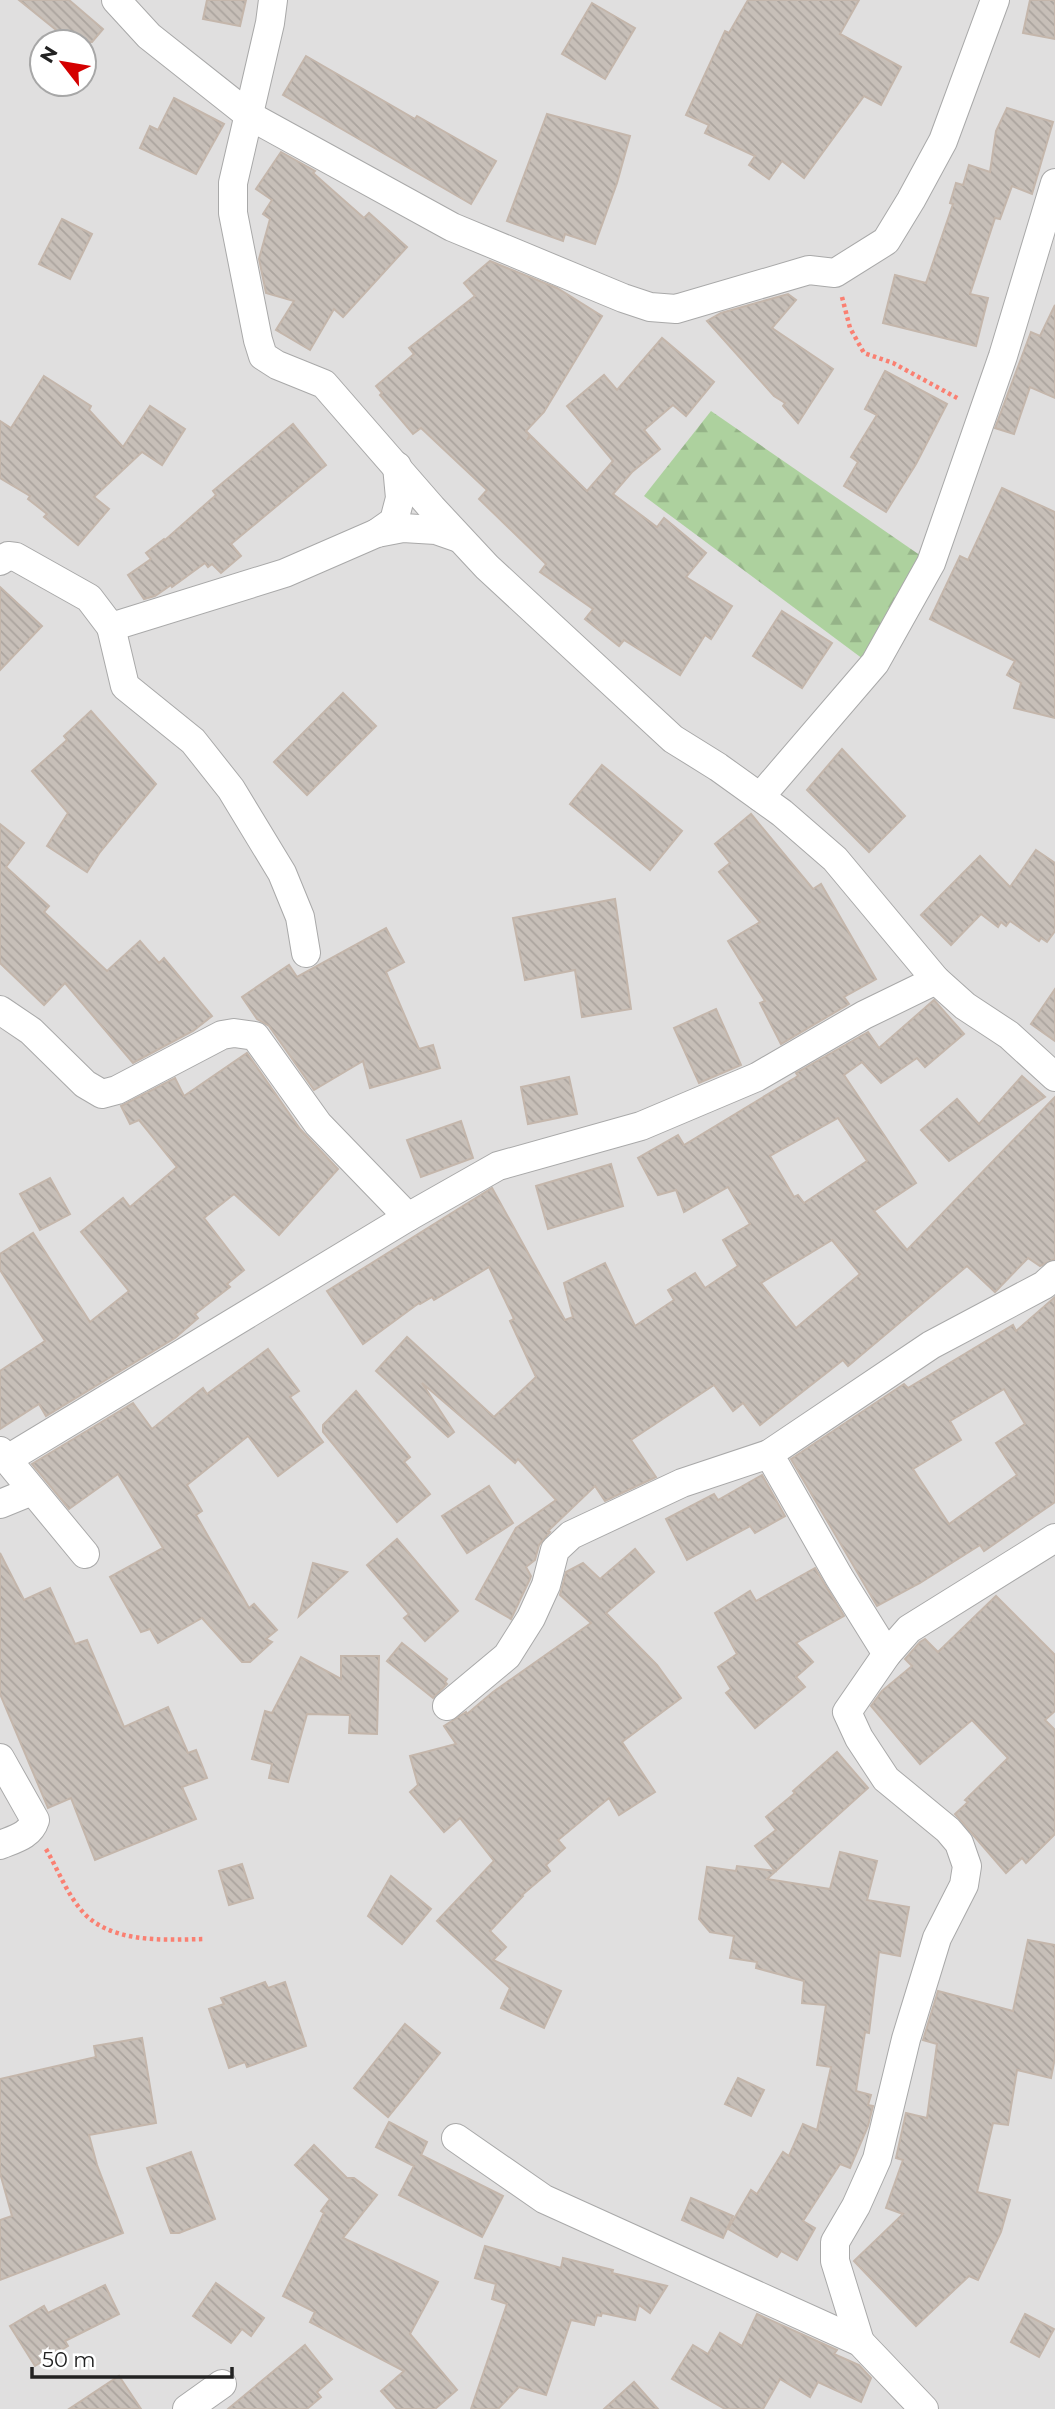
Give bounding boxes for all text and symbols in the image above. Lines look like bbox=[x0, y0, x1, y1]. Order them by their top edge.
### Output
north arrow bbox=[28, 28, 98, 98]
text: N bbox=[35, 42, 63, 67]
scale bar bbox=[32, 2336, 231, 2380]
text: 50 m bbox=[42, 2347, 96, 2372]

